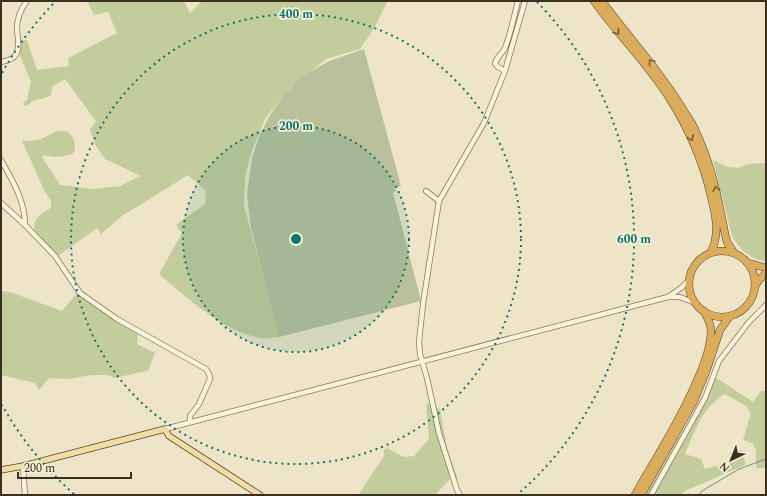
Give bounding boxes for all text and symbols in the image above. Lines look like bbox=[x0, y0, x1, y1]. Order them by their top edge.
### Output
text: 400 m bbox=[279, 5, 313, 24]
one-way arrow bbox=[613, 27, 620, 35]
one-way arrow bbox=[648, 60, 655, 67]
text: 200 m bbox=[279, 117, 313, 136]
one-way arrow bbox=[686, 134, 694, 142]
one-way arrow bbox=[713, 186, 721, 192]
text: 600 m bbox=[617, 230, 651, 249]
centre of rings bbox=[289, 232, 303, 246]
north arrow bbox=[711, 440, 751, 480]
scale bar bbox=[18, 454, 131, 480]
text: N bbox=[715, 458, 734, 476]
text: 200 m bbox=[24, 459, 55, 478]

